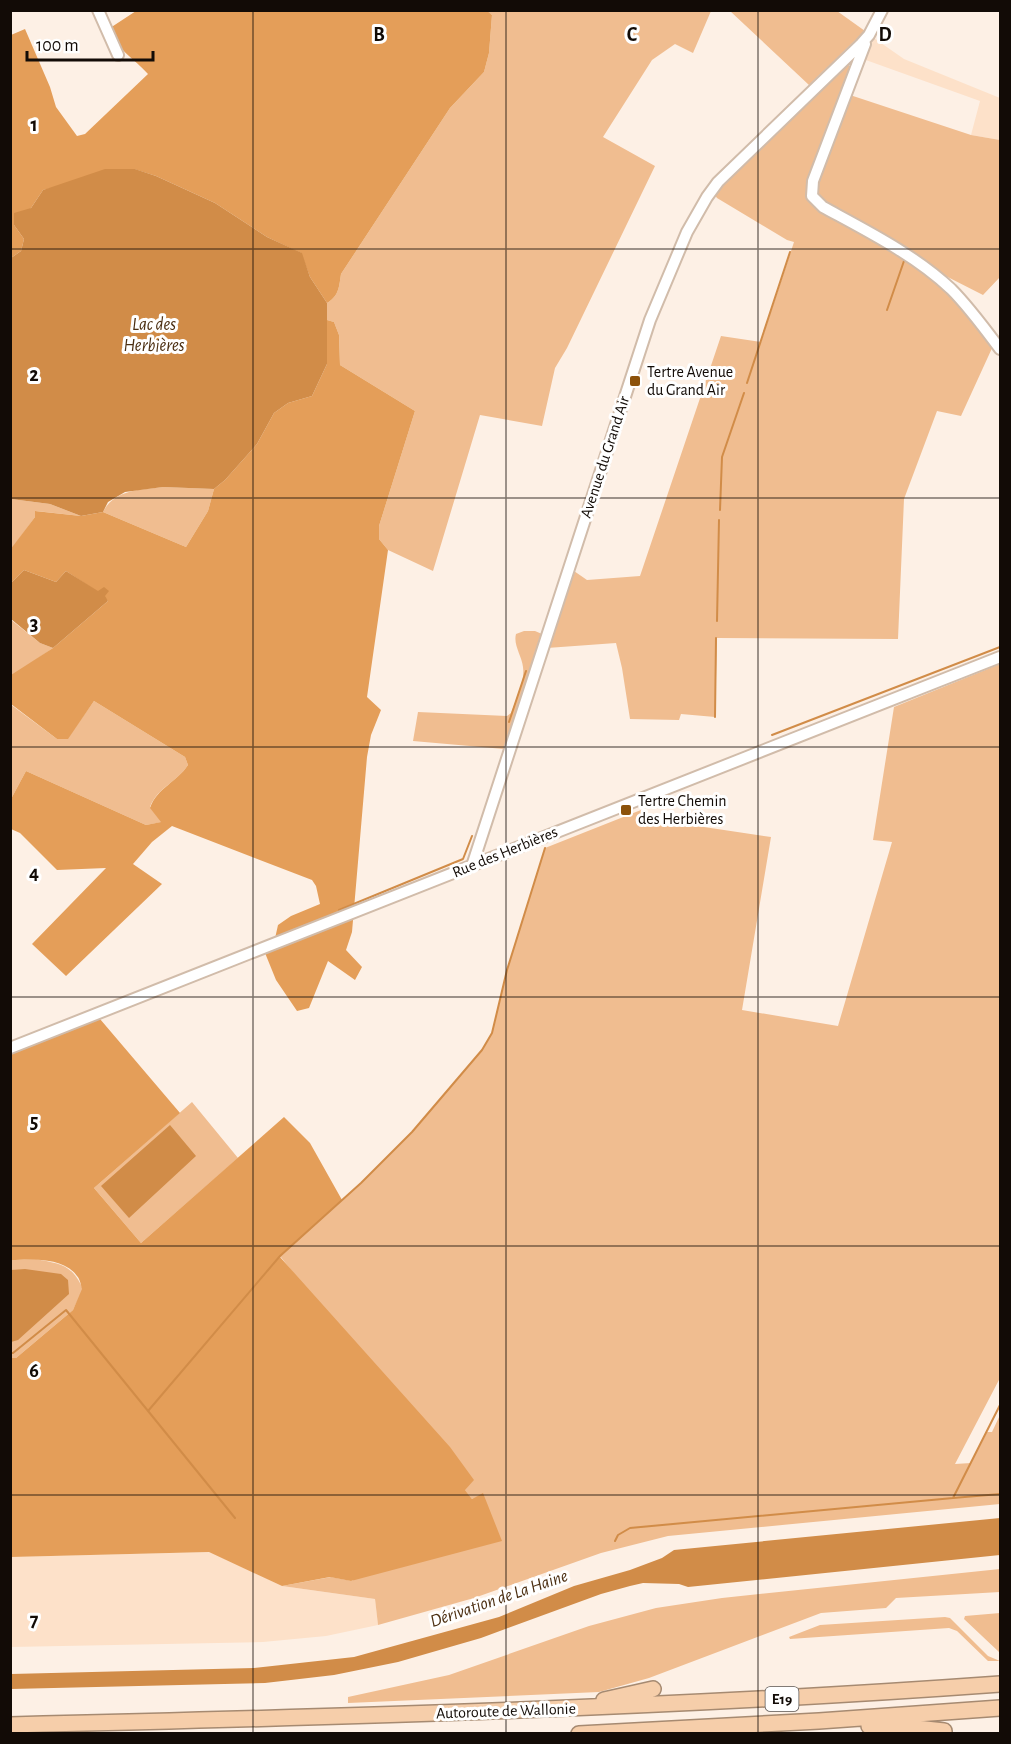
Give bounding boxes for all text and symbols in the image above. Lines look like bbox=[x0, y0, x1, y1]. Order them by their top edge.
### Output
scale bar bbox=[27, 24, 153, 62]
text: B bbox=[373, 25, 385, 45]
text: C bbox=[627, 25, 638, 45]
text: D bbox=[878, 25, 892, 45]
text: 100 m bbox=[36, 37, 79, 55]
text: 1 bbox=[30, 115, 38, 135]
water label: Lac des Herbières bbox=[123, 316, 185, 355]
place label: Tertre Avenue du Grand Air bbox=[647, 364, 733, 398]
text: 2 bbox=[29, 365, 39, 385]
marker: Tertre Avenue du Grand Air bbox=[628, 374, 642, 388]
street label: Avenue du Grand Air bbox=[578, 393, 633, 520]
text: 3 bbox=[30, 614, 38, 634]
place label: Tertre Chemin des Herbières bbox=[638, 793, 727, 827]
marker: Tertre Chemin des Herbières bbox=[619, 803, 633, 817]
street label: Rue des Herbières bbox=[450, 824, 560, 880]
text: 4 bbox=[29, 863, 39, 883]
text: 5 bbox=[30, 1112, 38, 1132]
text: 6 bbox=[29, 1361, 39, 1381]
water label: Dérivation de La Haine bbox=[428, 1567, 570, 1631]
text: 7 bbox=[30, 1610, 39, 1630]
road number: E19 bbox=[766, 1687, 798, 1711]
street label: Autoroute de Wallonie bbox=[436, 1701, 576, 1721]

